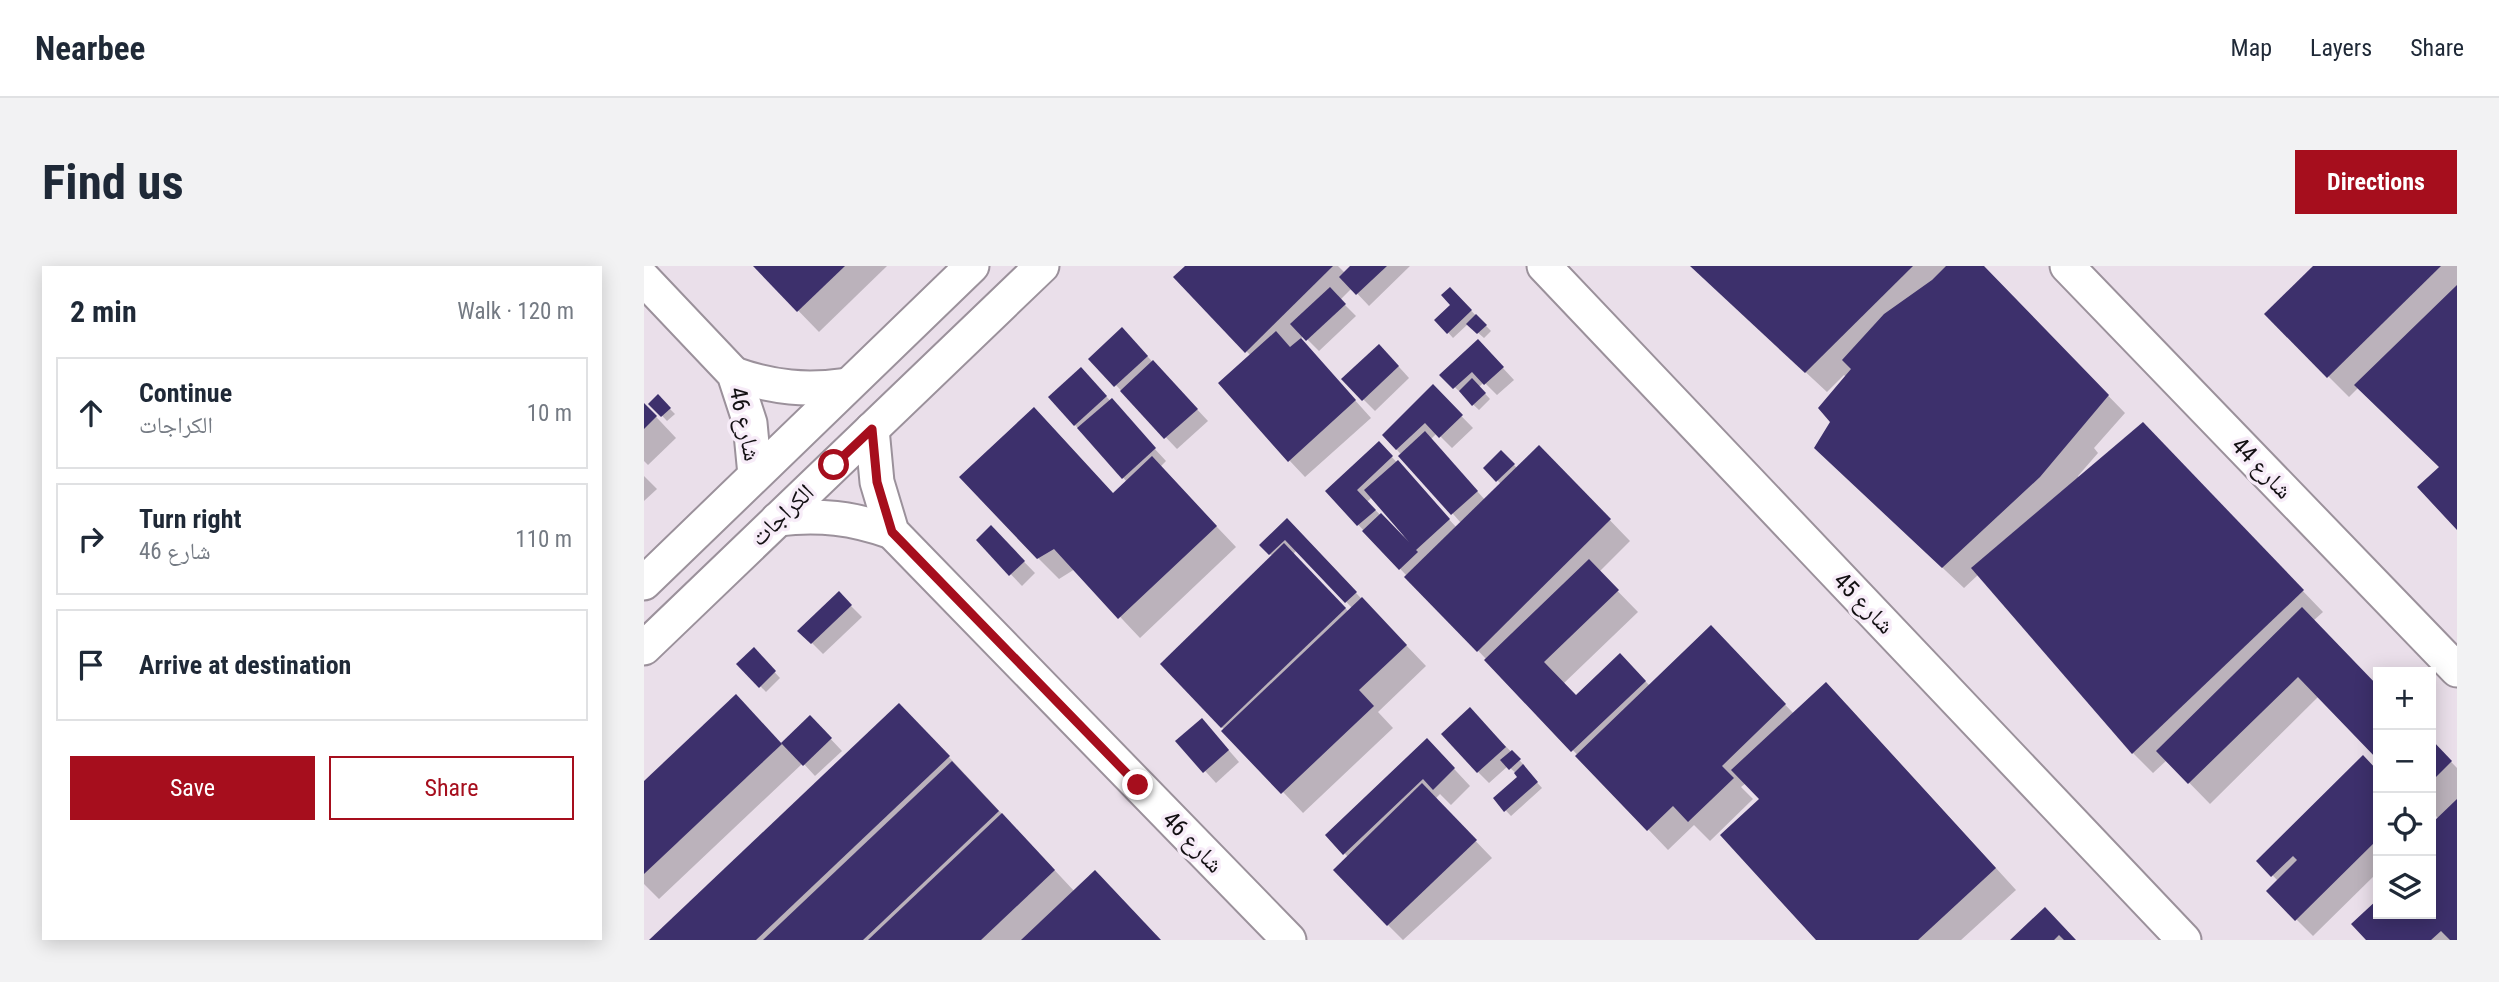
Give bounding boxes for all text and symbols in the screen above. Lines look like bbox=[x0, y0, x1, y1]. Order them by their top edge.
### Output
text: Nearbee bbox=[35, 29, 145, 68]
text: Map bbox=[2231, 34, 2272, 62]
text: Layers bbox=[2310, 34, 2372, 62]
text: Share bbox=[2410, 34, 2464, 62]
button: Directions bbox=[2295, 150, 2457, 214]
text: Find us bbox=[42, 154, 184, 211]
text: 2 min bbox=[70, 294, 137, 329]
text: Walk · 120 m bbox=[457, 298, 574, 325]
text: Continue bbox=[139, 378, 232, 408]
street label: شارع 46 bbox=[723, 384, 766, 464]
icon: ahead bbox=[72, 394, 110, 432]
text: 10 m bbox=[527, 400, 572, 427]
text: الكراجات bbox=[139, 412, 213, 439]
street label: شارع 44 bbox=[2225, 431, 2298, 505]
route start bbox=[818, 449, 849, 480]
street label: الكراجات bbox=[745, 478, 819, 552]
text: Turn right bbox=[139, 504, 241, 534]
icon: right bbox=[72, 520, 110, 558]
text: 110 m bbox=[515, 526, 572, 553]
text: شارع 46 bbox=[139, 538, 211, 565]
street label: شارع 45 bbox=[1827, 566, 1900, 640]
icon: arrive bbox=[72, 646, 110, 684]
text: Arrive at destination bbox=[139, 650, 351, 680]
map controls bbox=[2373, 667, 2436, 919]
button: + bbox=[2373, 667, 2436, 730]
button: − bbox=[2373, 730, 2436, 793]
button: Save bbox=[70, 756, 315, 820]
button: Share bbox=[329, 756, 574, 820]
route end bbox=[1122, 769, 1153, 800]
button: locate bbox=[2373, 793, 2436, 856]
street label: شارع 46 bbox=[1156, 805, 1229, 879]
button: layers bbox=[2373, 856, 2436, 919]

